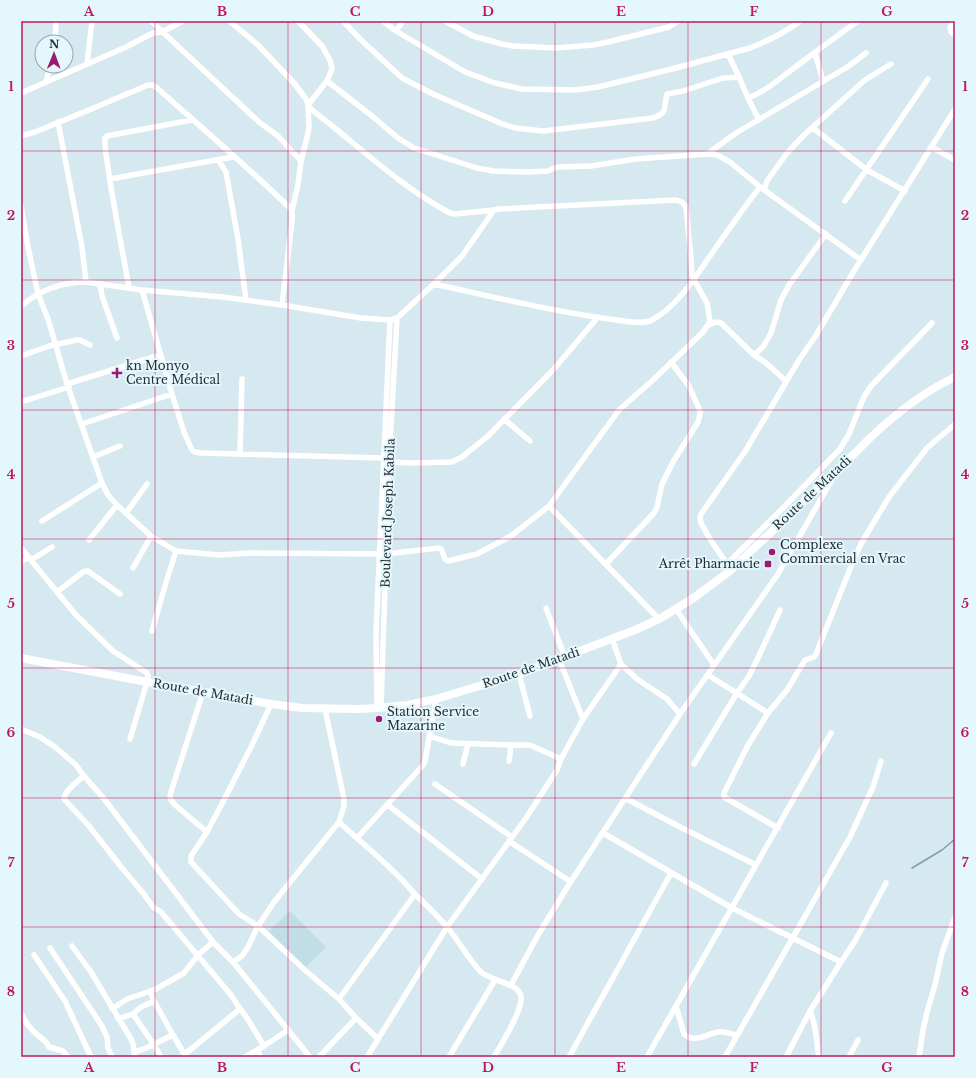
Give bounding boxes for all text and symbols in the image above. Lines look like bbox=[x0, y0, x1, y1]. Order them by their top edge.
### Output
text: A bbox=[83, 3, 95, 20]
text: B bbox=[217, 3, 227, 20]
text: C bbox=[350, 3, 361, 20]
text: D bbox=[482, 3, 494, 20]
text: E bbox=[616, 3, 626, 20]
text: F bbox=[750, 3, 759, 20]
text: G bbox=[881, 3, 893, 20]
north arrow bbox=[34, 34, 74, 74]
text: N bbox=[49, 37, 60, 51]
text: 1 bbox=[8, 78, 14, 95]
text: 1 bbox=[962, 78, 968, 95]
text: 2 bbox=[7, 207, 15, 224]
text: 2 bbox=[961, 207, 969, 224]
text: 3 bbox=[7, 337, 15, 354]
text: 3 bbox=[961, 337, 969, 354]
place label: kn Monyo Centre Médical bbox=[126, 358, 220, 387]
marker: kn Monyo Centre Médical bbox=[111, 367, 123, 379]
street label: Boulevard Joseph Kabila bbox=[377, 438, 398, 588]
street label: Route de Matadi bbox=[769, 453, 854, 533]
text: 4 bbox=[7, 466, 16, 483]
text: 4 bbox=[961, 466, 970, 483]
place label: Complexe Commercial en Vrac bbox=[780, 537, 906, 566]
marker: Complexe Commercial en Vrac bbox=[767, 547, 777, 557]
place label: Arrêt Pharmacie bbox=[658, 556, 760, 571]
marker: Arrêt Pharmacie bbox=[763, 559, 773, 569]
text: 5 bbox=[7, 595, 15, 612]
text: 5 bbox=[961, 595, 969, 612]
street label: Route de Matadi bbox=[480, 644, 581, 691]
street label: Route de Matadi bbox=[152, 675, 254, 708]
place label: Station Service Mazarine bbox=[387, 704, 479, 733]
marker: Station Service Mazarine bbox=[374, 714, 384, 724]
text: 6 bbox=[7, 724, 16, 741]
text: 6 bbox=[961, 724, 970, 741]
text: 7 bbox=[8, 854, 15, 871]
text: 7 bbox=[962, 854, 969, 871]
text: 8 bbox=[7, 983, 15, 1000]
text: 8 bbox=[961, 983, 969, 1000]
text: A bbox=[83, 1059, 95, 1076]
text: B bbox=[217, 1059, 227, 1076]
text: C bbox=[350, 1059, 361, 1076]
text: D bbox=[482, 1059, 494, 1076]
text: E bbox=[616, 1059, 626, 1076]
text: F bbox=[750, 1059, 759, 1076]
text: G bbox=[881, 1059, 893, 1076]

